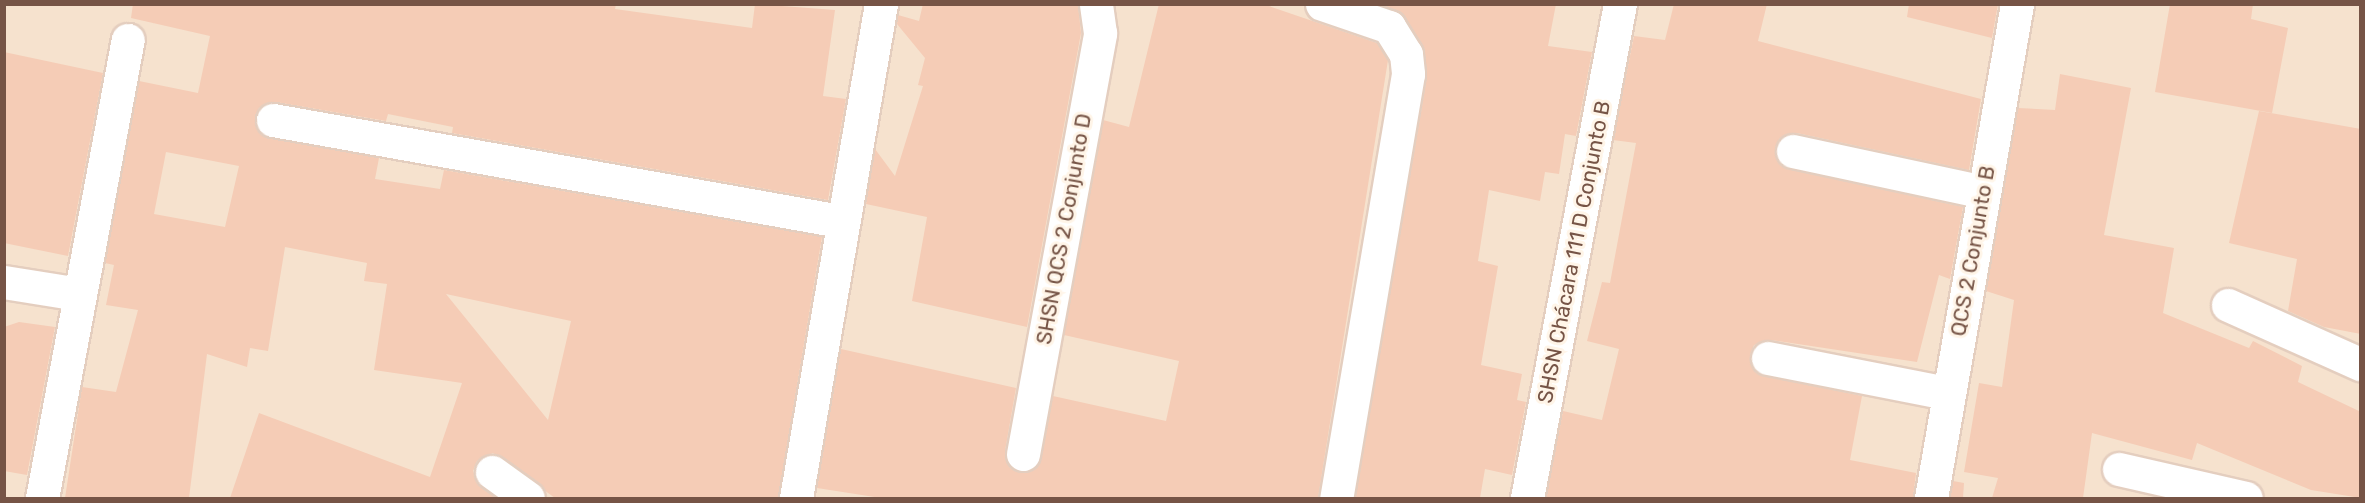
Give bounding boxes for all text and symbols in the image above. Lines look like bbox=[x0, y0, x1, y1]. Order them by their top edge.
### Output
street label: SHSN Chácara 111 D Conjunto B bbox=[1532, 99, 1616, 405]
street label: SHSN QCS 2 Conjunto D bbox=[1031, 112, 1097, 346]
street label: QCS 2 Conjunto B bbox=[1946, 164, 2000, 338]

